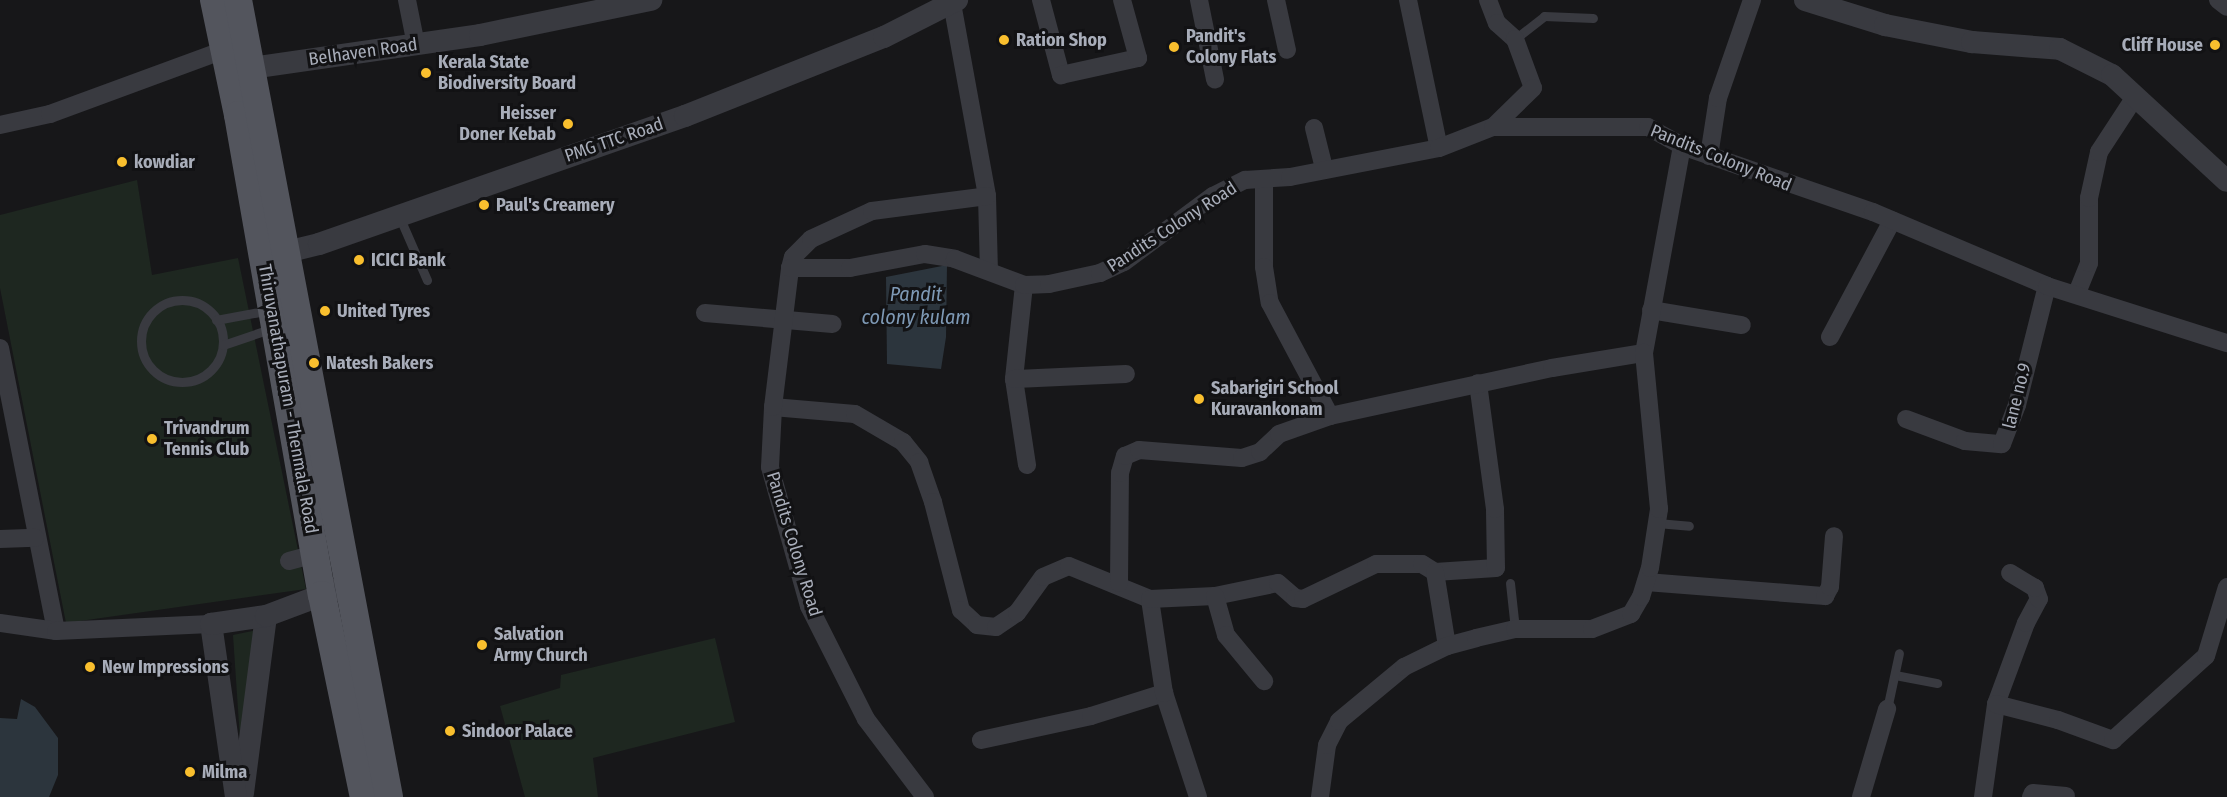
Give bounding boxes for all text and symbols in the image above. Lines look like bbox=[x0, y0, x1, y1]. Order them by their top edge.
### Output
place label: Pandit's Colony Flats bbox=[1186, 26, 1277, 68]
place label: Ration Shop bbox=[1016, 29, 1107, 51]
marker: Ration Shop bbox=[997, 33, 1011, 47]
street label: Belhaven Road bbox=[307, 34, 419, 70]
place label: Cliff House bbox=[2122, 34, 2203, 56]
marker: Cliff House bbox=[2208, 38, 2222, 52]
marker: Pandit's Colony Flats bbox=[1167, 40, 1181, 54]
place label: Kerala State Biodiversity Board bbox=[438, 52, 576, 94]
marker: Kerala State Biodiversity Board bbox=[419, 66, 433, 80]
place label: Heisser Doner Kebab bbox=[459, 103, 556, 146]
street label: PMG TTC Road bbox=[562, 113, 666, 167]
marker: Heisser Doner Kebab bbox=[561, 117, 575, 131]
street label: Pandits Colony Road bbox=[1647, 120, 1795, 196]
place label: kowdiar bbox=[134, 151, 195, 173]
marker: kowdiar bbox=[115, 155, 129, 169]
street label: Pandits Colony Road bbox=[1103, 177, 1241, 277]
place label: Paul's Creamery bbox=[496, 194, 615, 216]
marker: Paul's Creamery bbox=[477, 198, 491, 212]
place label: ICICI Bank bbox=[371, 249, 446, 271]
marker: ICICI Bank bbox=[352, 253, 366, 267]
street label: Thiruvanathapuram - Thenmala Road bbox=[254, 263, 322, 535]
water label: Pandit colony kulam bbox=[861, 283, 971, 330]
place label: United Tyres bbox=[337, 300, 430, 322]
marker: United Tyres bbox=[318, 304, 332, 318]
place label: Natesh Bakers bbox=[326, 352, 433, 374]
marker: Natesh Bakers bbox=[307, 356, 321, 370]
street label: lane no.9 bbox=[1998, 361, 2036, 431]
place label: Sabarigiri School Kuravankonam bbox=[1211, 378, 1338, 420]
marker: Sabarigiri School Kuravankonam bbox=[1192, 392, 1206, 406]
place label: Trivandrum Tennis Club bbox=[164, 418, 249, 460]
marker: Trivandrum Tennis Club bbox=[145, 432, 159, 446]
street label: Pandits Colony Road bbox=[762, 469, 826, 619]
place label: Salvation Army Church bbox=[494, 624, 588, 666]
marker: Salvation Army Church bbox=[475, 638, 489, 652]
place label: New Impressions bbox=[102, 656, 229, 678]
marker: New Impressions bbox=[83, 660, 97, 674]
place label: Sindoor Palace bbox=[462, 720, 573, 742]
marker: Sindoor Palace bbox=[443, 724, 457, 738]
place label: Milma bbox=[202, 761, 247, 783]
marker: Milma bbox=[183, 765, 197, 779]

